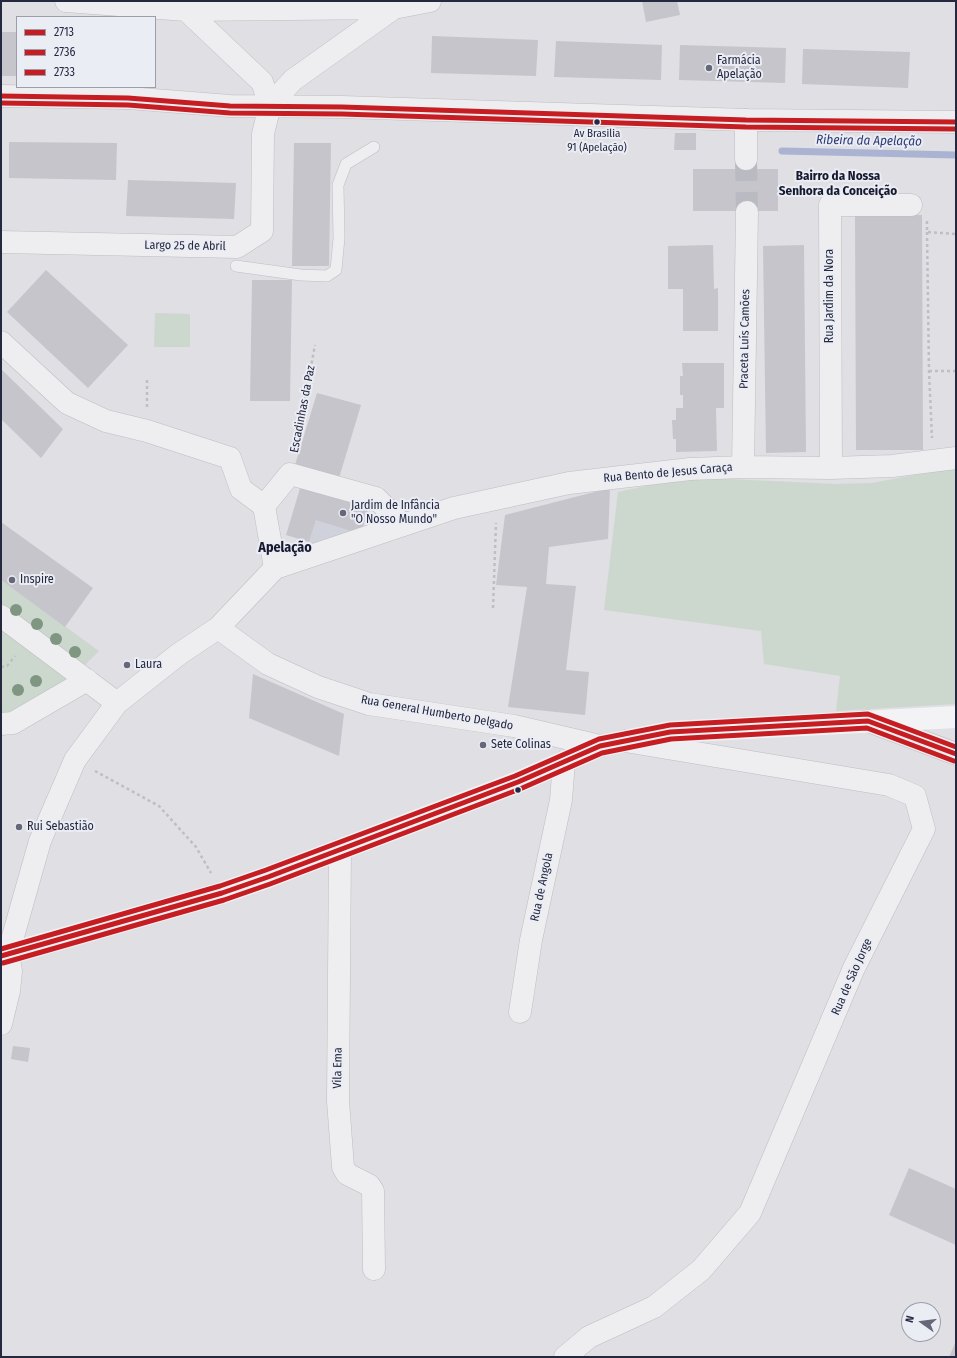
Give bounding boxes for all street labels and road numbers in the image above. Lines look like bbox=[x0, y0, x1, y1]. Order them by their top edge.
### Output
street label: Largo 25 de Abril bbox=[144, 238, 226, 254]
street label: Rua Jardim da Nora bbox=[823, 249, 837, 343]
street label: Praceta Luís Camões bbox=[737, 289, 753, 389]
street label: Escadinhas da Paz bbox=[287, 364, 319, 454]
street label: Rua Bento de Jesus Caraça bbox=[603, 460, 733, 486]
street label: Rua General Humberto Delgado bbox=[360, 693, 514, 733]
street label: Rua de Angola bbox=[528, 851, 556, 923]
street label: Rua de São Jorge bbox=[829, 936, 875, 1018]
street label: Vila Ema bbox=[330, 1047, 346, 1089]

